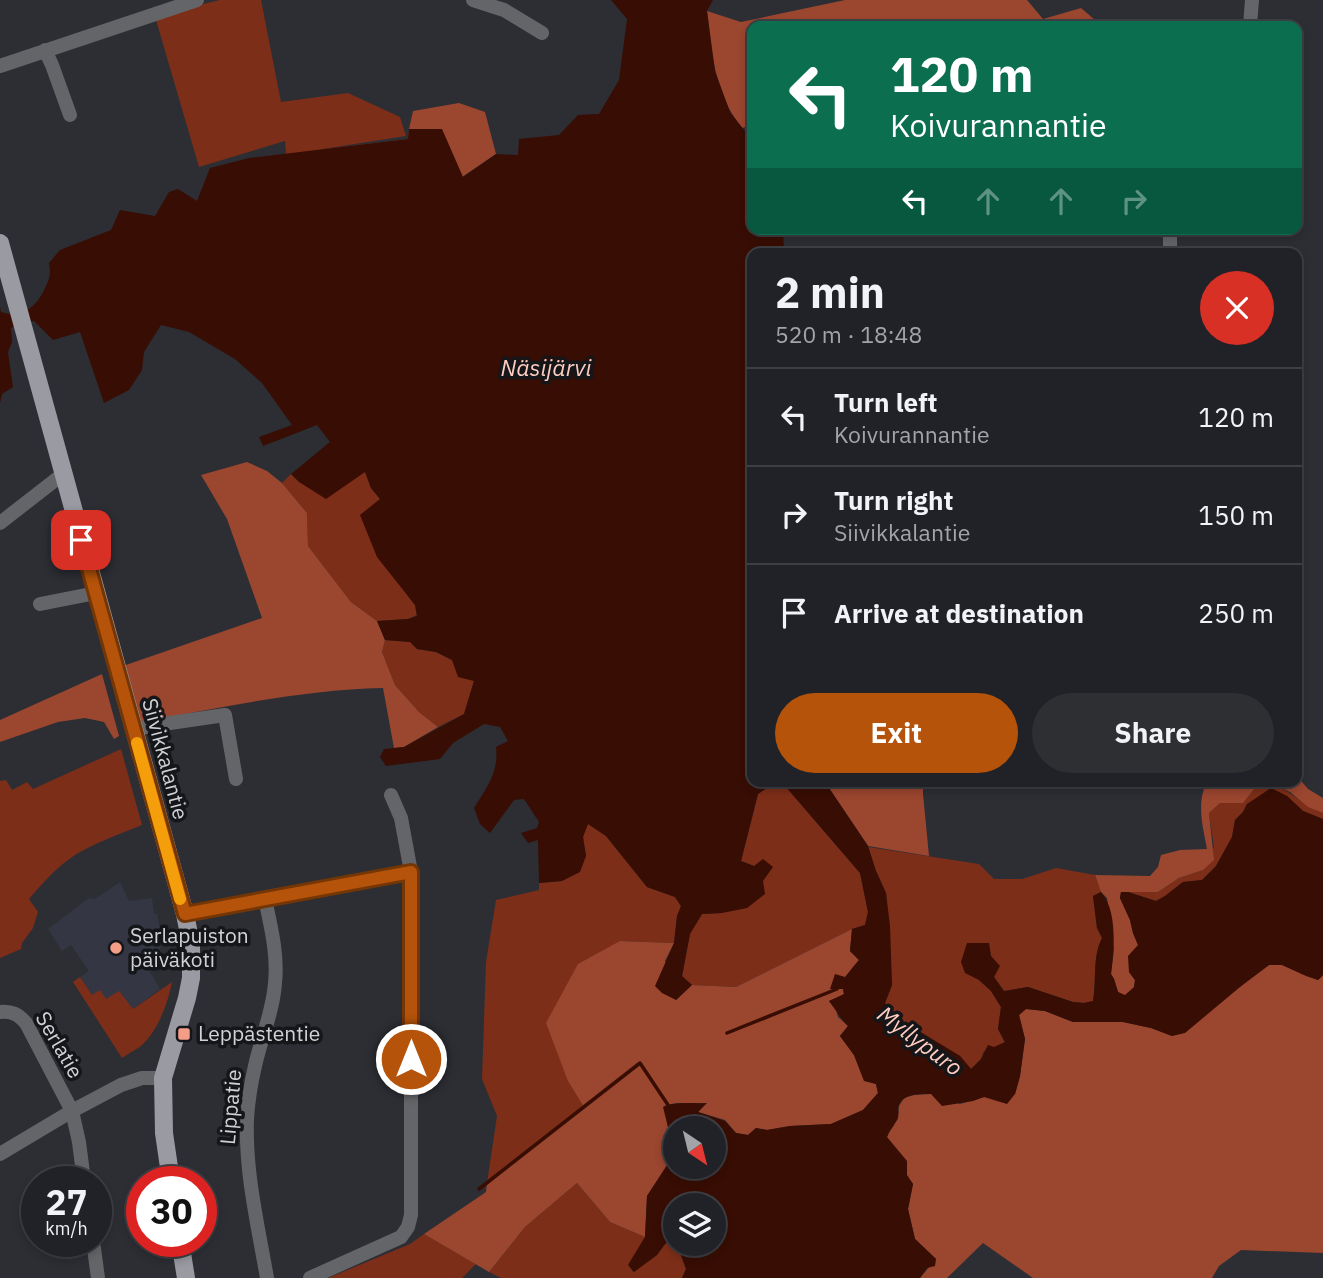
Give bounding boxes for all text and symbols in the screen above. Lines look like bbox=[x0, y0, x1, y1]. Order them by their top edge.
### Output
text: 120 m bbox=[890, 42, 1034, 105]
icon: left bbox=[775, 49, 866, 140]
text: Koivurannantie bbox=[890, 104, 1106, 146]
icon: left bbox=[896, 182, 934, 220]
icon: ahead bbox=[969, 182, 1007, 220]
icon: ahead bbox=[1042, 182, 1080, 220]
icon: right bbox=[1115, 182, 1153, 220]
text: 2 min bbox=[775, 265, 885, 320]
button: close bbox=[1200, 271, 1274, 345]
text: 520 m · 18:48 bbox=[775, 319, 922, 349]
water label: Näsijärvi bbox=[500, 352, 592, 382]
text: Turn left bbox=[834, 385, 937, 419]
icon: left bbox=[775, 398, 813, 436]
text: 120 m bbox=[1198, 400, 1274, 434]
text: Koivurannantie bbox=[834, 419, 990, 449]
text: Turn right bbox=[834, 483, 953, 517]
icon: right bbox=[775, 496, 813, 534]
text: 150 m bbox=[1198, 498, 1274, 532]
pin bbox=[51, 510, 111, 570]
text: Siivikkalantie bbox=[834, 517, 970, 547]
icon: arrive bbox=[62, 521, 100, 559]
icon: arrive bbox=[775, 594, 813, 632]
text: Arrive at destination bbox=[834, 596, 1084, 630]
text: 250 m bbox=[1198, 596, 1274, 630]
button: Exit bbox=[775, 693, 1018, 773]
button: Share bbox=[1032, 693, 1274, 773]
street label: Siivikkalantie bbox=[136, 695, 196, 823]
place label: Serlapuiston päiväkoti bbox=[130, 921, 249, 973]
marker: Serlapuiston päiväkoti bbox=[108, 940, 124, 956]
water label: Myllypuro bbox=[872, 998, 969, 1082]
street label: Serlatie bbox=[30, 1006, 90, 1083]
place label: Leppästentie bbox=[198, 1019, 320, 1047]
position arrow bbox=[374, 1022, 448, 1096]
marker: Leppästentie bbox=[176, 1026, 192, 1042]
street label: Lippatie bbox=[213, 1068, 247, 1146]
north arrow bbox=[663, 1116, 726, 1180]
map controls bbox=[663, 1116, 726, 1256]
speed limit sign: 30 bbox=[126, 1166, 217, 1257]
text: 27 bbox=[45, 1179, 88, 1225]
button: layers bbox=[663, 1193, 726, 1256]
text: km/h bbox=[45, 1217, 88, 1240]

